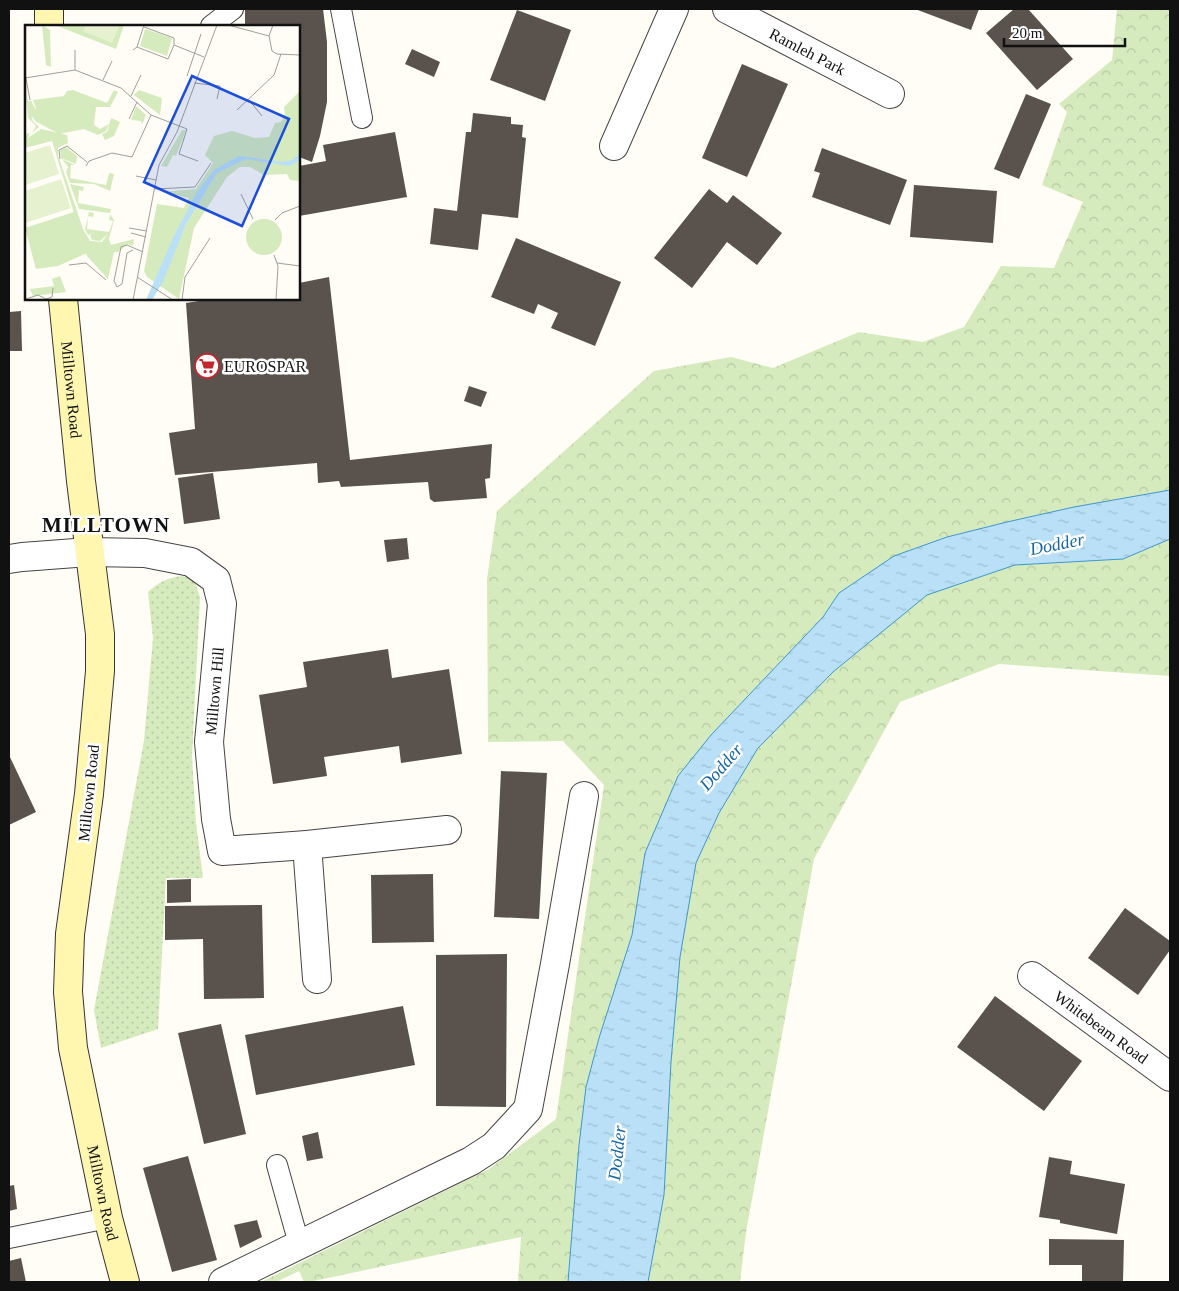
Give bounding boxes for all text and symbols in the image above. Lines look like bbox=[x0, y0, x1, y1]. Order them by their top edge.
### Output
scale bar bbox=[1004, 15, 1125, 47]
inset map bbox=[25, 25, 300, 300]
street label: Ramleh Park bbox=[767, 25, 848, 78]
text: 20 m bbox=[1012, 25, 1043, 41]
street label: Milltown Road bbox=[58, 340, 85, 439]
supermarket icon: EUROSPAR bbox=[194, 353, 220, 379]
place label: EUROSPAR bbox=[224, 358, 306, 375]
district label: MILLTOWN bbox=[42, 513, 170, 537]
water label: Dodder bbox=[1027, 529, 1087, 559]
street label: Milltown Hill bbox=[202, 646, 227, 736]
water label: Dodder bbox=[695, 739, 747, 795]
street label: Milltown Road bbox=[75, 744, 102, 842]
street label: Whitebeam Road bbox=[1051, 987, 1151, 1067]
water label: Dodder bbox=[604, 1124, 630, 1182]
street label: Milltown Road bbox=[84, 1144, 122, 1243]

